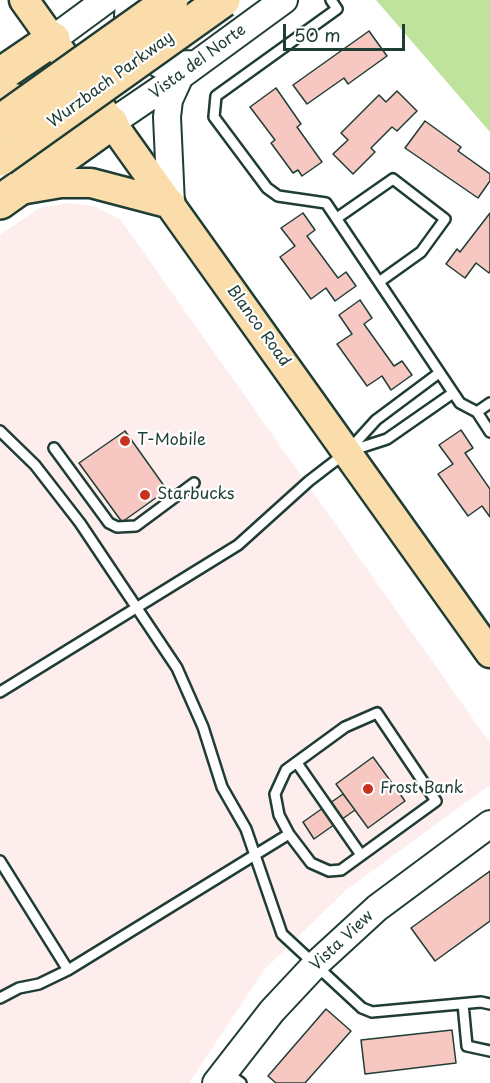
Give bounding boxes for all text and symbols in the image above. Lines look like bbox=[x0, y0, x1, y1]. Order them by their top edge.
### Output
scale bar bbox=[286, 12, 408, 50]
street label: Vista del Norte bbox=[146, 21, 250, 103]
text: 50 m bbox=[294, 21, 341, 48]
street label: Wurzbach Parkway bbox=[44, 28, 178, 132]
street label: Blanco Road bbox=[222, 281, 294, 371]
place label: T-Mobile bbox=[137, 431, 206, 451]
marker: T-Mobile bbox=[118, 434, 132, 448]
place label: Starbucks bbox=[157, 485, 234, 505]
marker: Starbucks bbox=[138, 488, 152, 502]
place label: Frost Bank bbox=[380, 779, 464, 799]
marker: Frost Bank bbox=[361, 782, 375, 796]
street label: Vista View bbox=[306, 907, 378, 975]

